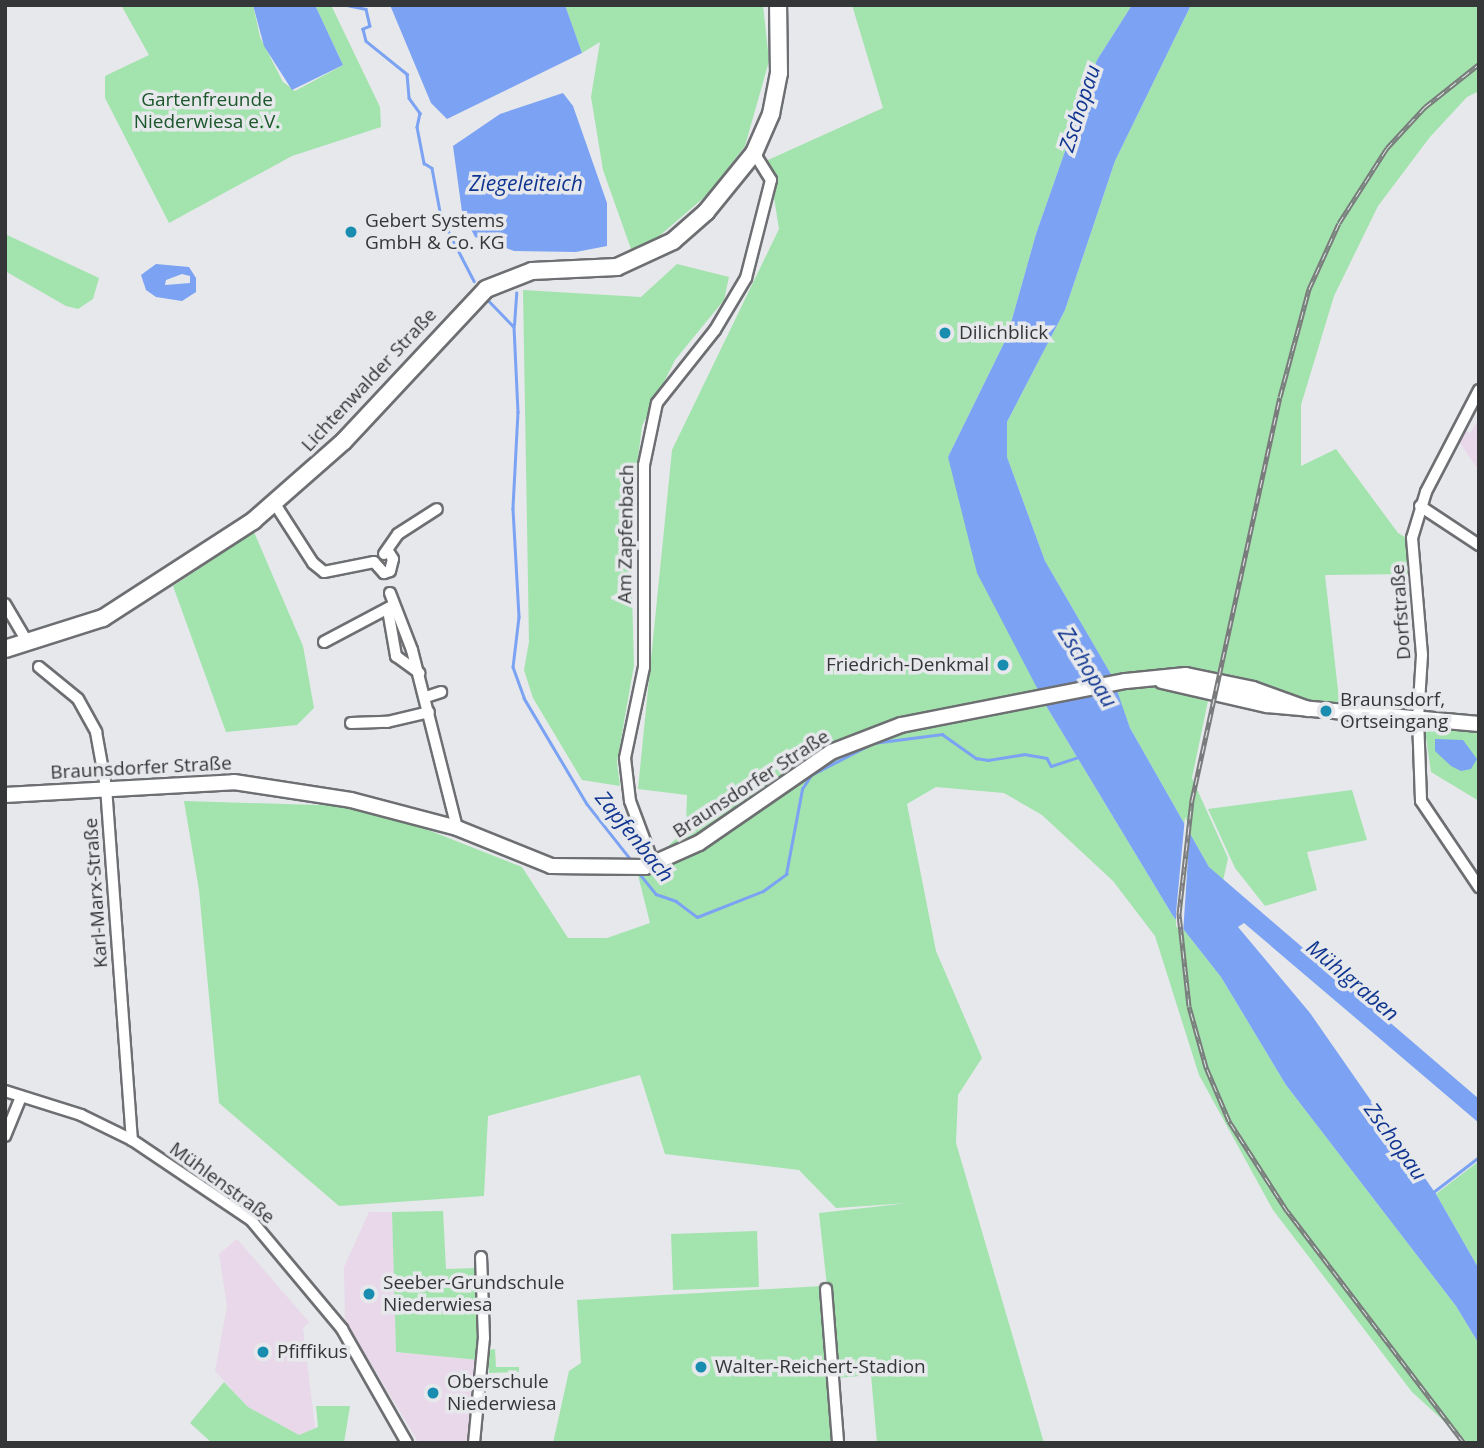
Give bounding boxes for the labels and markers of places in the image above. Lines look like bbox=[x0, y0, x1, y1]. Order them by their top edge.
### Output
place label: Gebert Systems GmbH & Co. KG bbox=[365, 210, 505, 254]
marker: Gebert Systems GmbH & Co. KG bbox=[343, 224, 359, 240]
place label: Dilichblick bbox=[959, 322, 1048, 344]
marker: Dilichblick bbox=[937, 325, 953, 341]
place label: Friedrich-Denkmal bbox=[826, 654, 989, 676]
marker: Friedrich-Denkmal bbox=[995, 657, 1011, 673]
place label: Braunsdorf, Ortseingang bbox=[1340, 689, 1448, 733]
marker: Braunsdorf, Ortseingang bbox=[1318, 703, 1334, 719]
place label: Seeber-Grundschule Niederwiesa bbox=[383, 1272, 564, 1316]
marker: Seeber-Grundschule Niederwiesa bbox=[361, 1286, 377, 1302]
place label: Pfiffikus bbox=[277, 1341, 348, 1363]
marker: Pfiffikus bbox=[255, 1344, 271, 1360]
place label: Walter-Reichert-Stadion bbox=[715, 1356, 926, 1378]
marker: Walter-Reichert-Stadion bbox=[693, 1359, 709, 1375]
place label: Oberschule Niederwiesa bbox=[447, 1371, 557, 1415]
marker: Oberschule Niederwiesa bbox=[425, 1385, 441, 1401]

